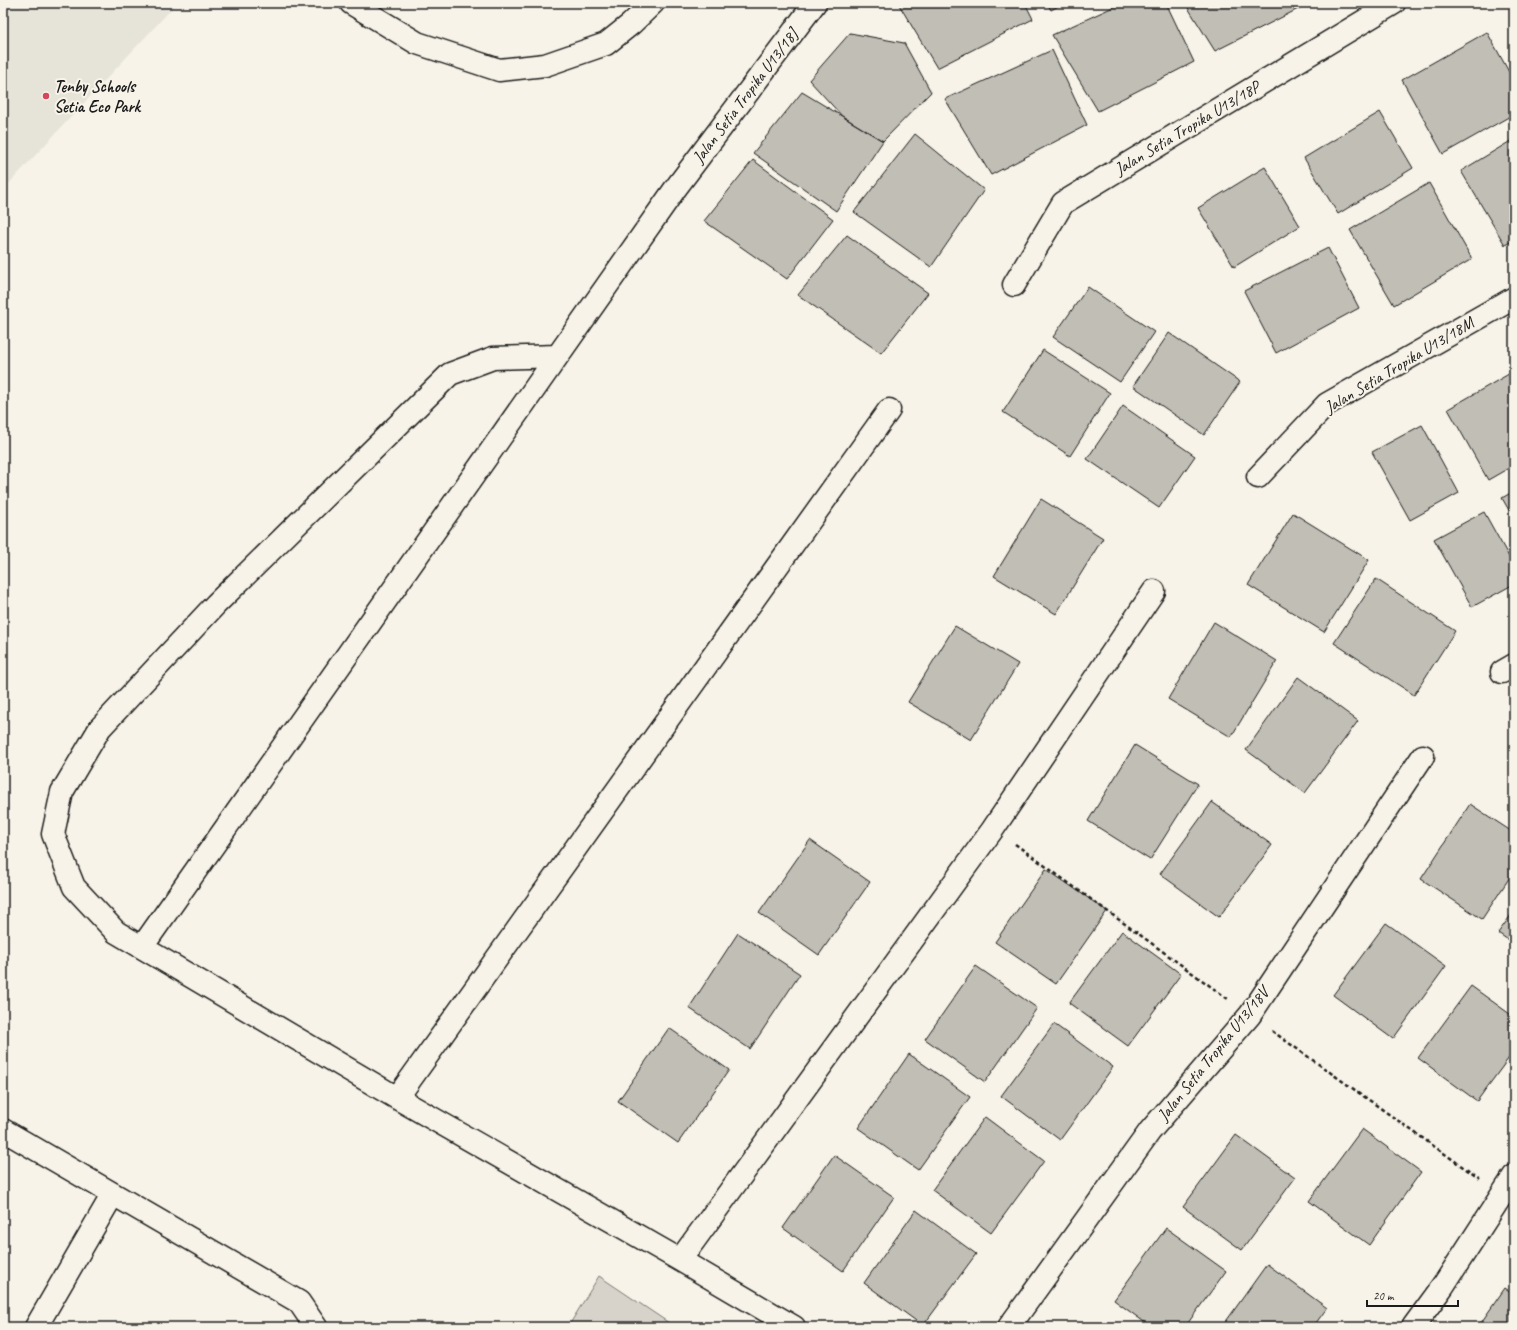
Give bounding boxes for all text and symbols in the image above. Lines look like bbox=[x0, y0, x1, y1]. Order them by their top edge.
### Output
street label: Jalan Setia Tropika U13/18J bbox=[687, 22, 804, 168]
street label: Jalan Setia Tropika U13/18P bbox=[1110, 75, 1265, 180]
place label: Tenby Schools Setia Eco Park bbox=[54, 76, 142, 117]
marker: Tenby Schools Setia Eco Park bbox=[41, 91, 51, 101]
street label: Jalan Setia Tropika U13/18M bbox=[1320, 311, 1479, 418]
street label: Jalan Setia Tropika U13/18V bbox=[1152, 980, 1276, 1126]
scale bar bbox=[1367, 1282, 1458, 1308]
text: 20 m bbox=[1373, 1288, 1395, 1304]

